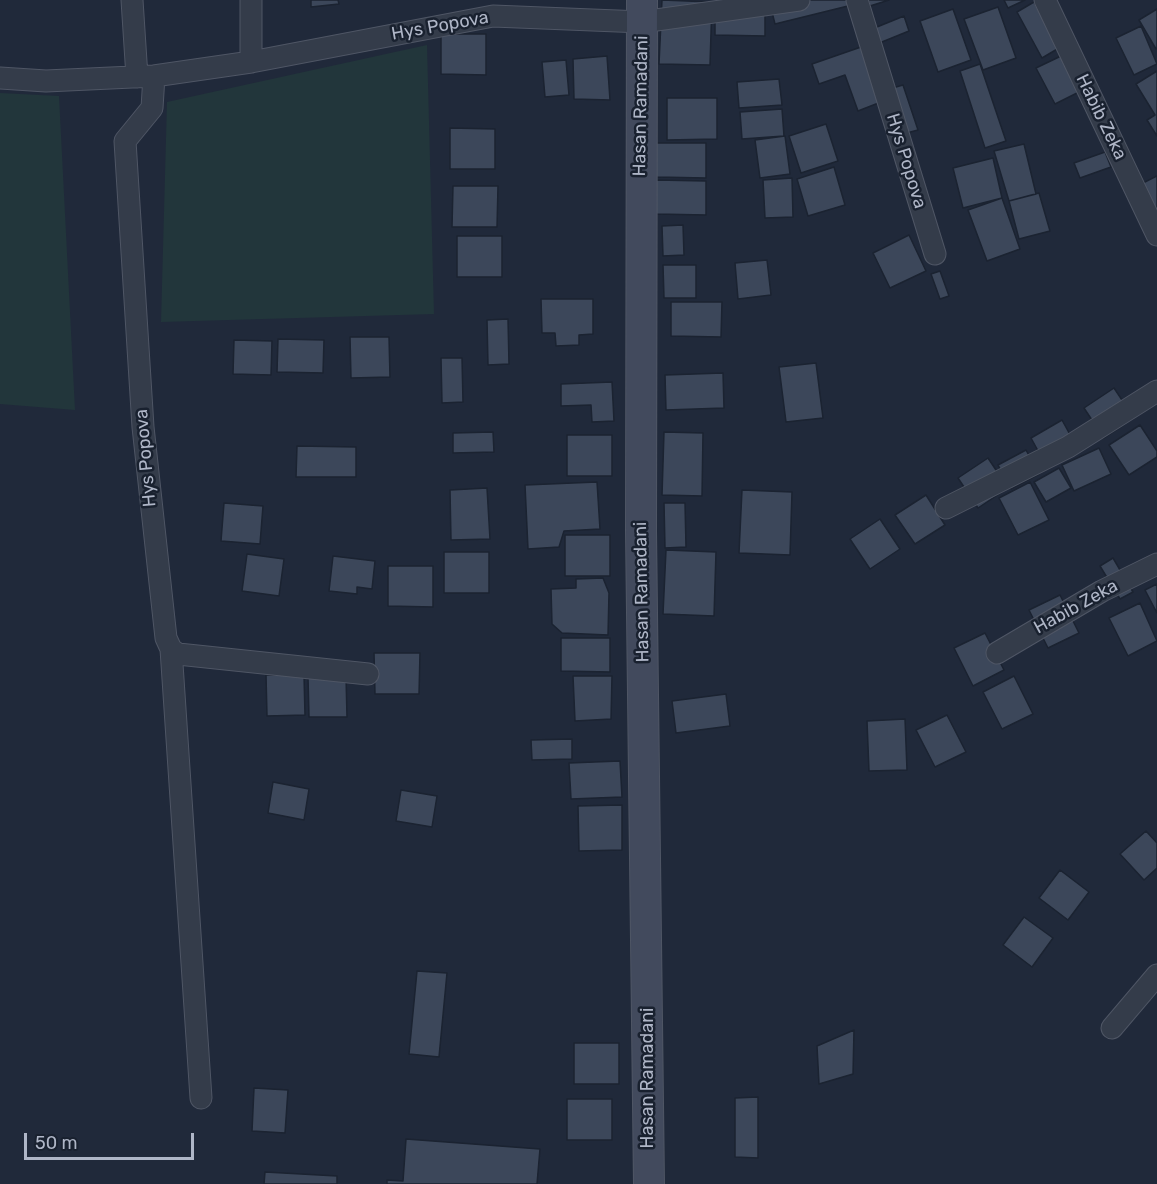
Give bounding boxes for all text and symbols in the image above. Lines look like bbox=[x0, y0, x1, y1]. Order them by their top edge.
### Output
street label: Hys Popova bbox=[390, 7, 490, 45]
street label: Hasan Ramadani bbox=[629, 35, 653, 177]
street label: Habib Zeka bbox=[1071, 71, 1131, 163]
street label: Hys Popova bbox=[881, 111, 931, 211]
street label: Hys Popova bbox=[131, 408, 161, 508]
street label: Hasan Ramadani bbox=[630, 521, 654, 663]
street label: Habib Zeka bbox=[1030, 575, 1122, 639]
street label: Hasan Ramadani bbox=[637, 1008, 659, 1148]
scale bar bbox=[27, 1121, 196, 1159]
text: 50 m bbox=[35, 1132, 78, 1154]

